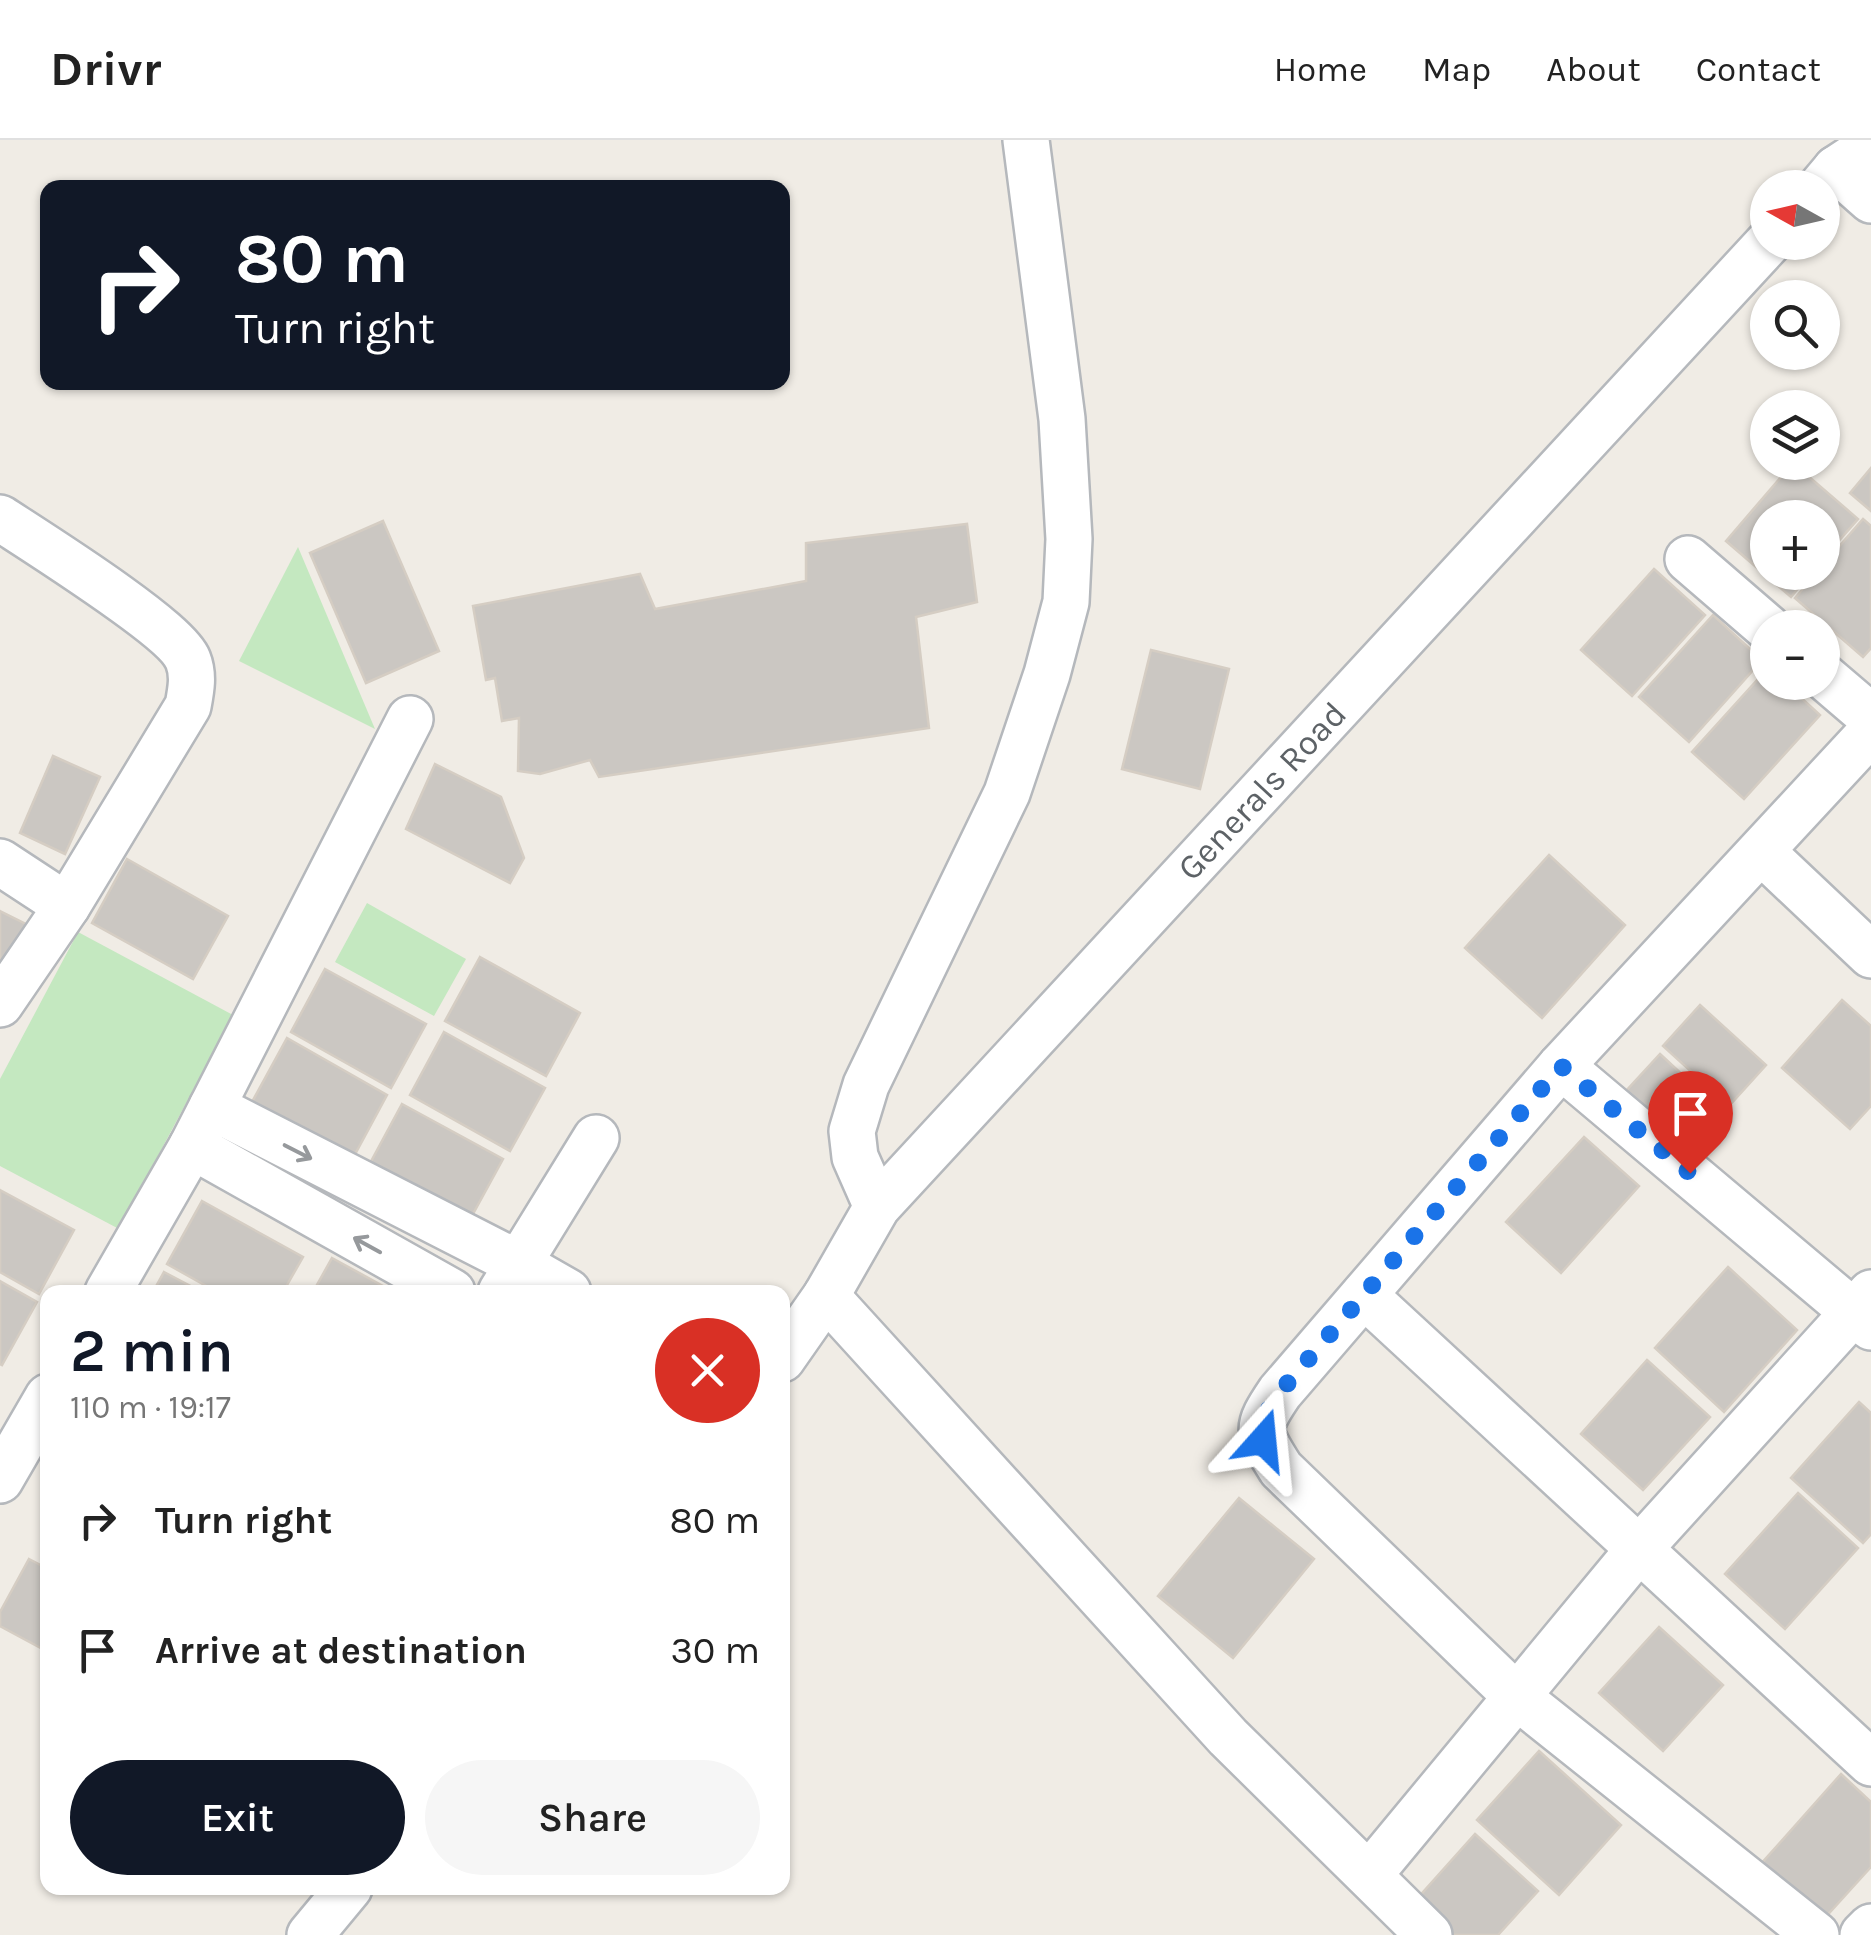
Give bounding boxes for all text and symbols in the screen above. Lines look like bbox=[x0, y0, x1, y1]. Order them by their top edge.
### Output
text: Drivr bbox=[50, 41, 161, 97]
text: Home bbox=[1274, 49, 1367, 90]
text: Map bbox=[1422, 49, 1491, 90]
text: About bbox=[1546, 49, 1641, 90]
text: Contact bbox=[1696, 49, 1821, 90]
north arrow bbox=[1750, 170, 1840, 260]
map controls bbox=[1750, 170, 1840, 700]
text: 80 m bbox=[235, 218, 409, 300]
icon: right bbox=[70, 220, 200, 350]
button: search bbox=[1750, 280, 1840, 370]
text: Turn right bbox=[235, 302, 435, 354]
button: layers bbox=[1750, 390, 1840, 480]
button: + bbox=[1750, 500, 1840, 590]
button: − bbox=[1750, 610, 1840, 700]
street label: Generals Road bbox=[1169, 693, 1355, 889]
pin bbox=[1648, 1071, 1733, 1174]
icon: arrive bbox=[1663, 1086, 1718, 1141]
one-way arrow bbox=[283, 1143, 313, 1162]
one-way arrow bbox=[353, 1234, 383, 1254]
text: 2 min bbox=[70, 1316, 234, 1386]
button: close bbox=[655, 1318, 760, 1423]
position arrow bbox=[1211, 1388, 1315, 1492]
text: 110 m · 19:17 bbox=[70, 1389, 231, 1426]
icon: right bbox=[70, 1493, 125, 1548]
text: Turn right bbox=[155, 1498, 332, 1543]
text: 80 m bbox=[670, 1498, 760, 1543]
icon: arrive bbox=[70, 1623, 125, 1678]
text: Arrive at destination bbox=[155, 1628, 527, 1673]
text: 30 m bbox=[670, 1628, 760, 1673]
button: Exit bbox=[70, 1760, 405, 1875]
button: Share bbox=[425, 1760, 760, 1875]

